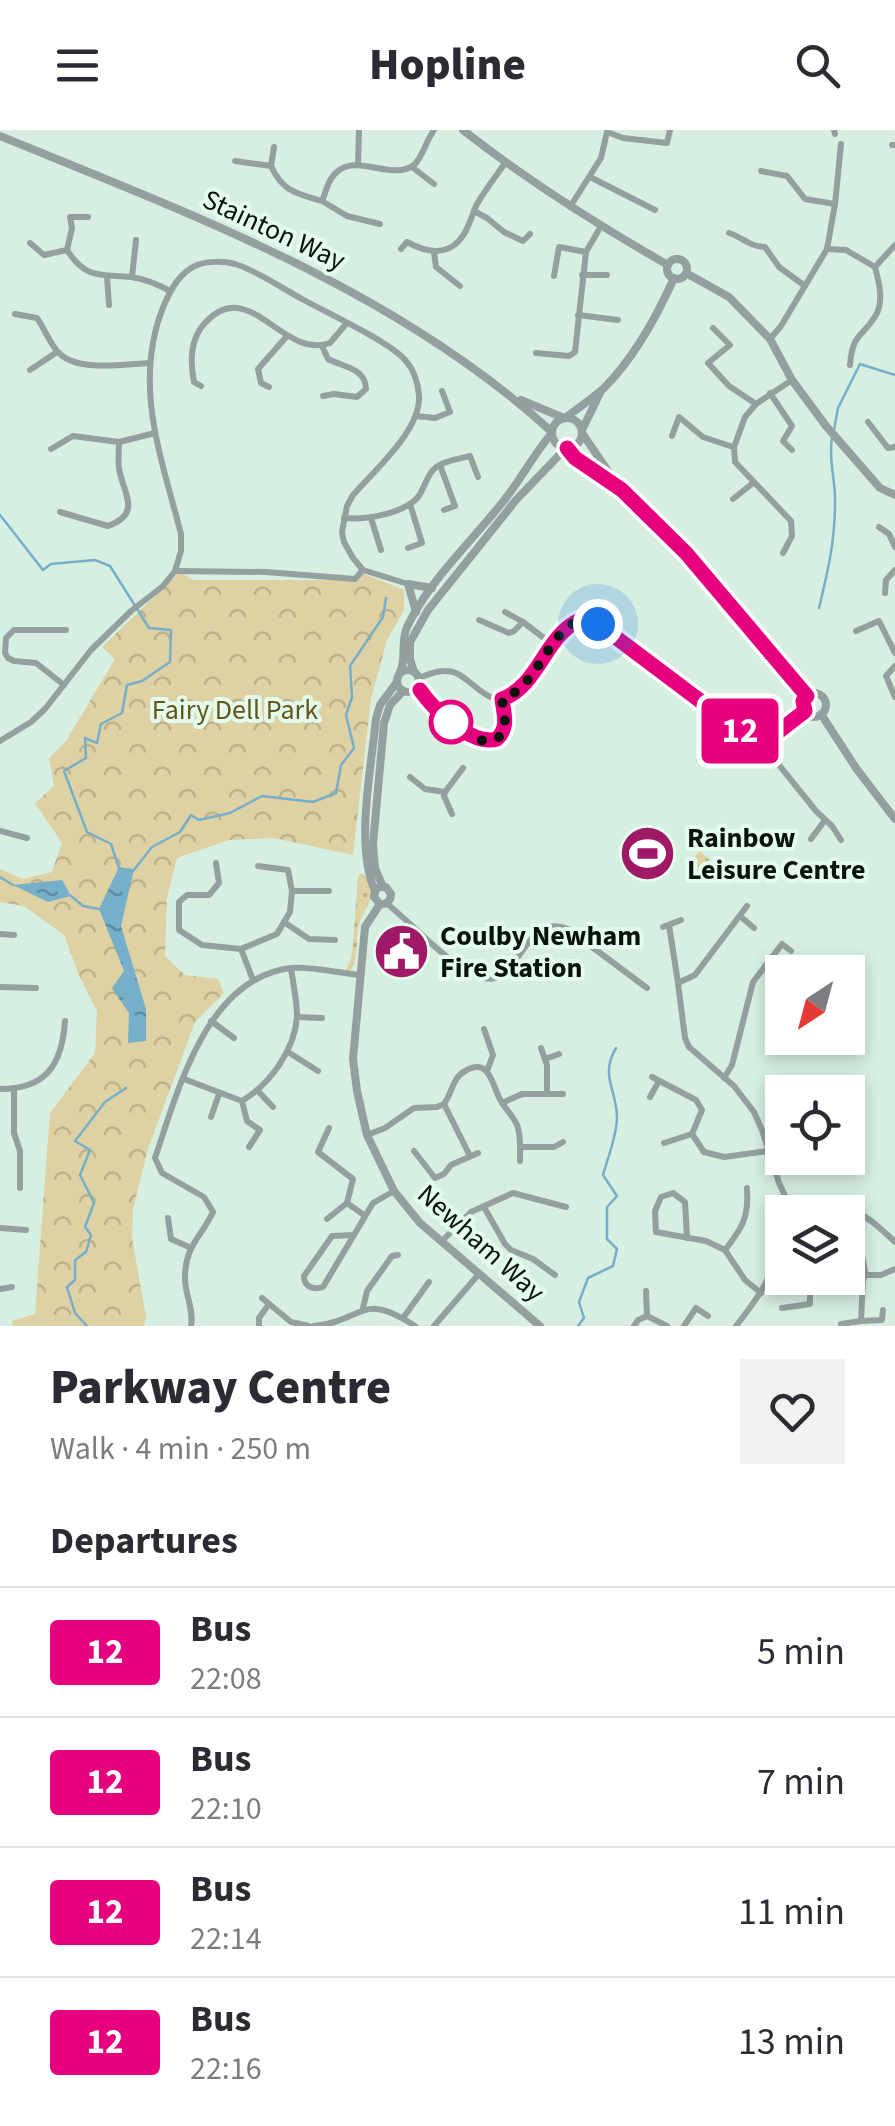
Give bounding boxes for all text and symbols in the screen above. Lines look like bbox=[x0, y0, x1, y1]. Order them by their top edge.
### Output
text: Hopline bbox=[369, 33, 526, 97]
icon: menu bbox=[50, 38, 105, 93]
icon: search bbox=[790, 38, 845, 93]
street label: Stainton Way bbox=[196, 179, 352, 281]
your location bbox=[573, 599, 623, 649]
park label: Fairy Dell Park bbox=[152, 690, 318, 730]
line badge: 12 bbox=[695, 698, 785, 764]
unlabelled marker bbox=[430, 701, 472, 743]
text: 12 bbox=[722, 706, 758, 756]
place label: Rainbow Leisure Centre bbox=[687, 818, 866, 890]
sports icon: Rainbow Leisure Centre bbox=[618, 824, 678, 884]
place label: Coulby Newham Fire Station bbox=[440, 916, 641, 988]
public building icon: Coulby Newham Fire Station bbox=[371, 922, 431, 982]
north arrow bbox=[765, 955, 865, 1055]
map controls bbox=[765, 955, 865, 1295]
button: locate bbox=[765, 1075, 865, 1175]
street label: Newham Way bbox=[408, 1175, 554, 1311]
button: layers bbox=[765, 1195, 865, 1295]
text: Parkway Centre bbox=[50, 1354, 391, 1422]
button: heart bbox=[740, 1359, 845, 1464]
text: Walk · 4 min · 250 m bbox=[50, 1426, 311, 1472]
text: Departures bbox=[50, 1514, 238, 1568]
text: Bus bbox=[190, 1602, 251, 1656]
text: 5 min bbox=[757, 1625, 845, 1679]
text: 12 bbox=[87, 1627, 123, 1677]
text: 22:08 bbox=[190, 1656, 262, 1702]
text: Bus bbox=[190, 1732, 251, 1786]
text: 7 min bbox=[757, 1755, 845, 1809]
text: 12 bbox=[87, 1757, 123, 1807]
text: 22:10 bbox=[190, 1786, 262, 1832]
text: Bus bbox=[190, 1862, 251, 1916]
text: 11 min bbox=[738, 1885, 845, 1939]
text: 12 bbox=[87, 1887, 123, 1937]
text: 22:14 bbox=[190, 1916, 262, 1962]
text: Bus bbox=[190, 1992, 251, 2046]
text: 13 min bbox=[738, 2015, 845, 2069]
text: 12 bbox=[87, 2017, 123, 2067]
text: 22:16 bbox=[190, 2046, 262, 2092]

